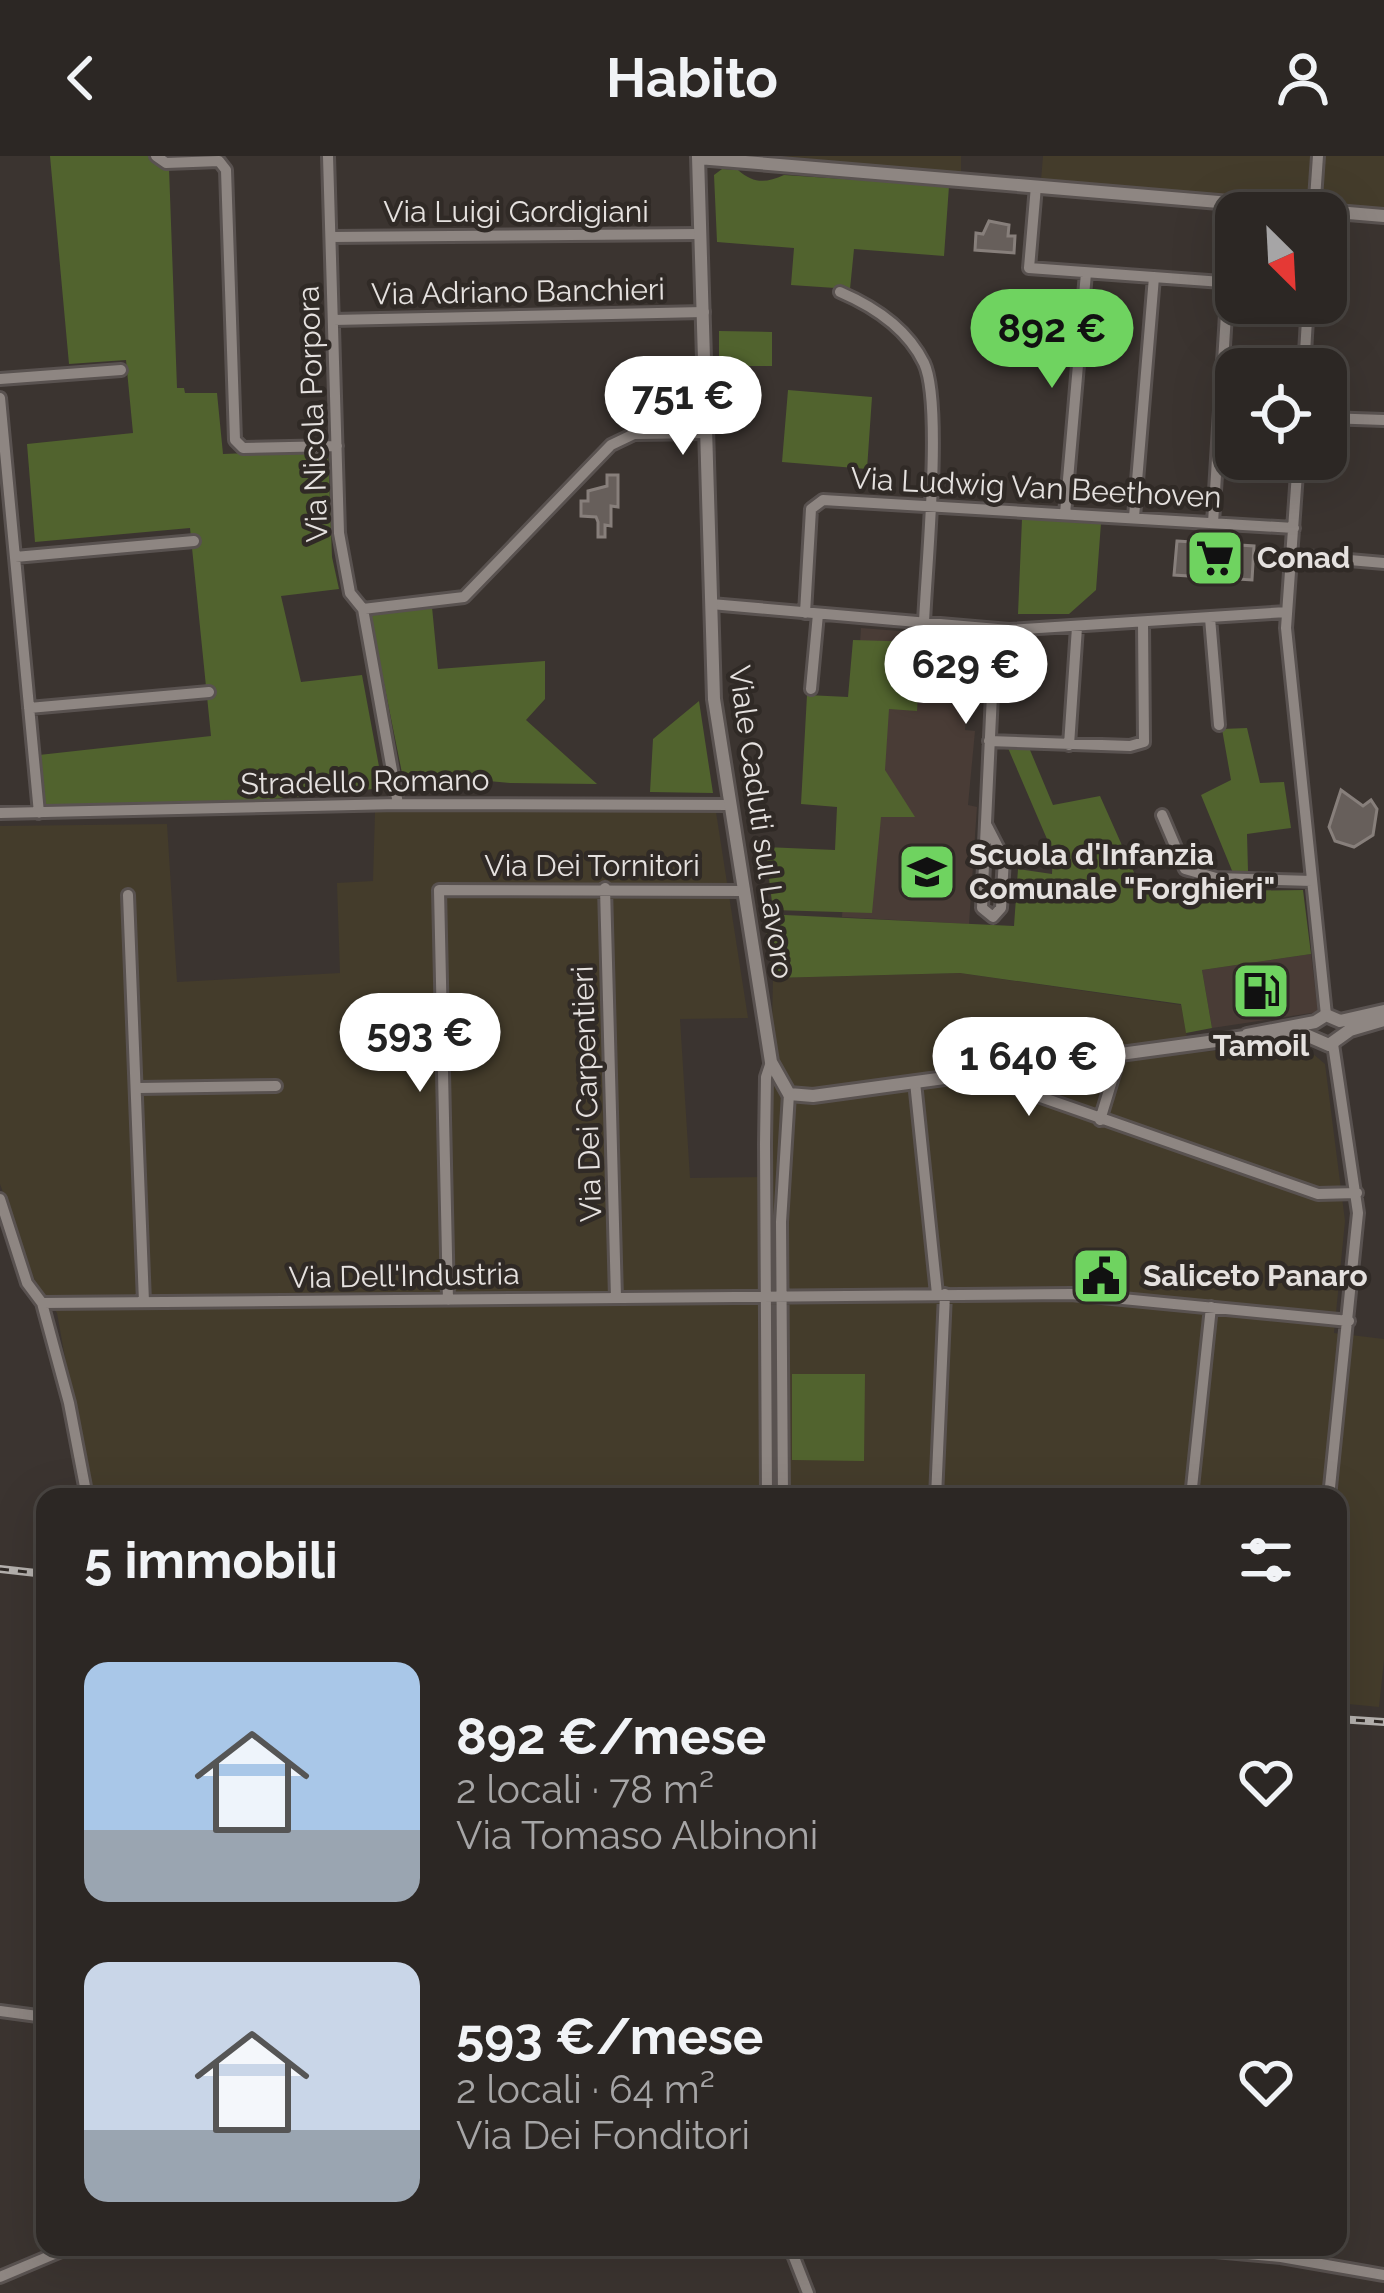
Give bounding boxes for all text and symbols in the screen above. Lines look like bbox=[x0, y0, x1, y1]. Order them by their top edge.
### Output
icon: back bbox=[48, 45, 114, 111]
icon: person bbox=[1270, 45, 1336, 111]
text: Habito bbox=[606, 46, 778, 110]
north arrow bbox=[1215, 192, 1347, 324]
map controls bbox=[1215, 192, 1347, 480]
street label: Via Luigi Gordigiani bbox=[383, 194, 649, 229]
street label: Via Adriano Banchieri bbox=[371, 271, 665, 312]
street label: Via Nicola Porpora bbox=[291, 285, 334, 543]
pin: 892 € bbox=[968, 289, 1136, 391]
text: 892 € bbox=[997, 305, 1107, 351]
button: locate bbox=[1215, 348, 1347, 480]
pin: 751 € bbox=[599, 356, 767, 458]
text: 751 € bbox=[632, 372, 734, 418]
street label: Via Ludwig Van Beethoven bbox=[850, 460, 1223, 515]
supermarket icon: Conad bbox=[1184, 527, 1246, 589]
place label: Conad bbox=[1257, 540, 1350, 575]
pin: 629 € bbox=[882, 625, 1050, 727]
text: 629 € bbox=[911, 641, 1021, 687]
street label: Viale Caduti sul Lavoro bbox=[722, 663, 801, 981]
street label: Stradello Romano bbox=[240, 762, 490, 801]
place label: Scuola d'Infanzia Comunale "Forghieri" bbox=[969, 837, 1275, 906]
school or university icon: Scuola d'Infanzia Comunale "Forghieri" bbox=[896, 841, 958, 903]
street label: Via Dei Tornitori bbox=[484, 848, 700, 883]
fuel station icon: Tamoil bbox=[1230, 960, 1292, 1022]
street label: Via Dei Carpentieri bbox=[565, 965, 608, 1223]
pin: 593 € bbox=[336, 993, 504, 1095]
text: 593 € bbox=[367, 1009, 473, 1055]
pin: 1 640 € bbox=[918, 1017, 1140, 1119]
place label: Tamoil bbox=[1213, 1028, 1310, 1063]
text: 1 640 € bbox=[960, 1033, 1099, 1079]
public building icon: Saliceto Panaro bbox=[1070, 1245, 1132, 1307]
street label: Via Dell'Industria bbox=[288, 1256, 520, 1295]
place label: Saliceto Panaro bbox=[1143, 1258, 1368, 1293]
icon: filters bbox=[1233, 1527, 1299, 1593]
text: 5 immobili bbox=[84, 1530, 338, 1590]
text: 892 €/mese bbox=[456, 1706, 766, 1766]
icon: home bbox=[180, 1710, 324, 1854]
icon: heart bbox=[1233, 1749, 1299, 1815]
text: 2 locali · 78 m² bbox=[456, 1766, 714, 1812]
text: Via Tomaso Albinoni bbox=[456, 1812, 818, 1858]
text: 593 €/mese bbox=[456, 2006, 763, 2066]
icon: home bbox=[180, 2010, 324, 2154]
icon: heart bbox=[1233, 2049, 1299, 2115]
text: 2 locali · 64 m² bbox=[456, 2066, 715, 2112]
text: Via Dei Fonditori bbox=[456, 2112, 750, 2158]

